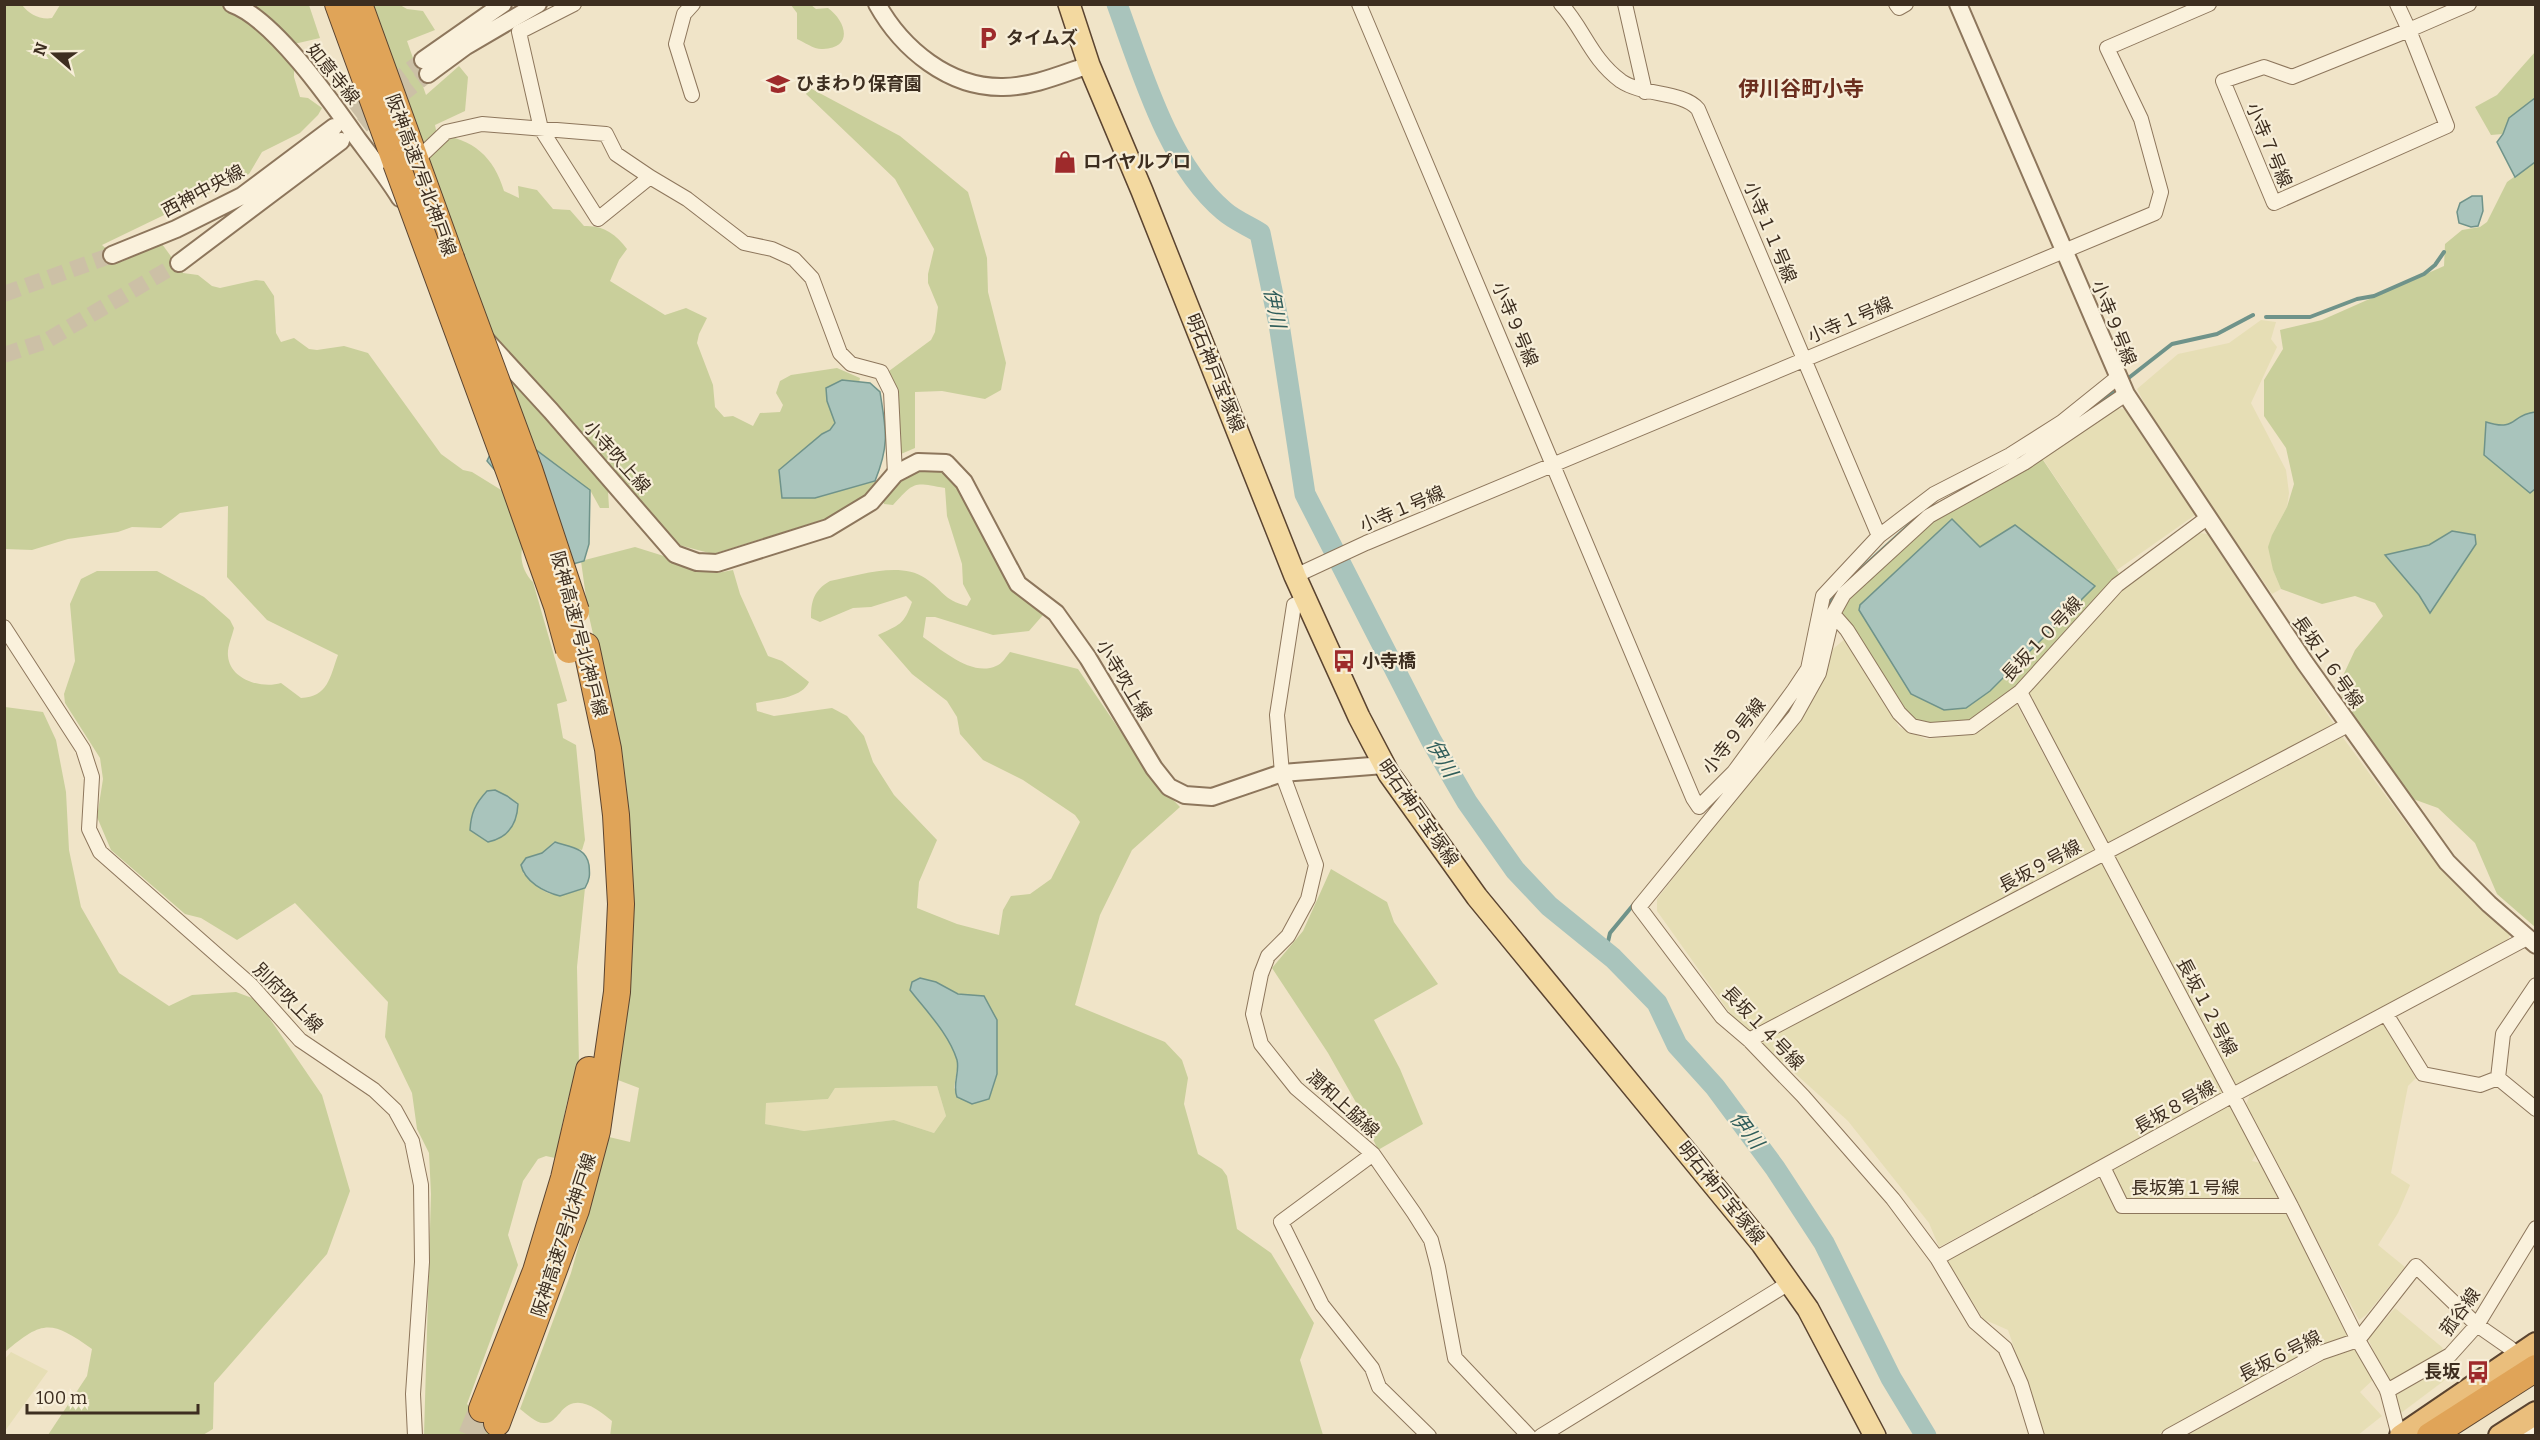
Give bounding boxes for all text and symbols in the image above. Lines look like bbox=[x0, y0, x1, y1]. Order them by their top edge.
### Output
north arrow bbox=[24, 24, 84, 84]
parking icon: タイムズ bbox=[975, 25, 1001, 51]
place label: タイムズ bbox=[1006, 27, 1078, 49]
street label: 如意寺線 bbox=[302, 39, 364, 109]
text: N bbox=[29, 40, 51, 58]
school or university icon: ひまわり保育園 bbox=[765, 71, 791, 97]
place label: ひまわり保育園 bbox=[796, 73, 922, 95]
district label: 伊川谷町小寺 bbox=[1738, 76, 1864, 102]
street label: 阪神高速7号北神戸線 bbox=[381, 91, 461, 259]
street label: 小寺７号線 bbox=[2241, 99, 2297, 191]
shop icon: ロイヤルプロ bbox=[1052, 149, 1078, 175]
place label: ロイヤルプロ bbox=[1083, 151, 1190, 173]
street label: 西神中央線 bbox=[158, 160, 248, 222]
street label: 小寺１１号線 bbox=[1739, 178, 1801, 286]
street label: 小寺９号線 bbox=[2087, 277, 2141, 369]
street label: 小寺９号線 bbox=[1487, 278, 1543, 370]
water label: 伊川 bbox=[1259, 286, 1291, 332]
street label: 小寺１号線 bbox=[1804, 292, 1896, 348]
street label: 明石神戸宝塚線 bbox=[1181, 310, 1249, 436]
street label: 小寺吹上線 bbox=[579, 416, 655, 498]
street label: 小寺１号線 bbox=[1356, 481, 1448, 537]
street label: 阪神高速7号北神戸線 bbox=[546, 549, 612, 719]
street label: 長坂１０号線 bbox=[1997, 592, 2087, 686]
street label: 長坂１６号線 bbox=[2288, 611, 2368, 713]
street label: 小寺吹上線 bbox=[1091, 636, 1157, 724]
bus stop icon: 小寺橋 bbox=[1331, 648, 1357, 674]
place label: 小寺橋 bbox=[1362, 650, 1416, 672]
street label: 小寺９号線 bbox=[1698, 694, 1770, 778]
water label: 伊川 bbox=[1422, 735, 1463, 783]
street label: 明石神戸宝塚線 bbox=[1373, 755, 1463, 871]
street label: 長坂９号線 bbox=[1995, 835, 2085, 897]
street label: 長坂１２号線 bbox=[2172, 954, 2242, 1060]
street label: 別府吹上線 bbox=[248, 958, 328, 1038]
street label: 長坂１４号線 bbox=[1718, 982, 1808, 1074]
street label: 潤和上脇線 bbox=[1302, 1066, 1384, 1142]
street label: 長坂８号線 bbox=[2130, 1076, 2220, 1138]
water label: 伊川 bbox=[1725, 1107, 1770, 1155]
street label: 明石神戸宝塚線 bbox=[1673, 1137, 1769, 1249]
street label: 阪神高速7号北神戸線 bbox=[527, 1150, 601, 1320]
street label: 長坂第１号線 bbox=[2131, 1177, 2239, 1199]
street label: 菰谷線 bbox=[2435, 1284, 2485, 1340]
street label: 長坂６号線 bbox=[2235, 1326, 2325, 1386]
bus stop icon: 長坂 bbox=[2465, 1359, 2491, 1385]
place label: 長坂 bbox=[2424, 1361, 2461, 1383]
scale bar bbox=[27, 1377, 198, 1415]
text: 100 m bbox=[36, 1387, 87, 1409]

